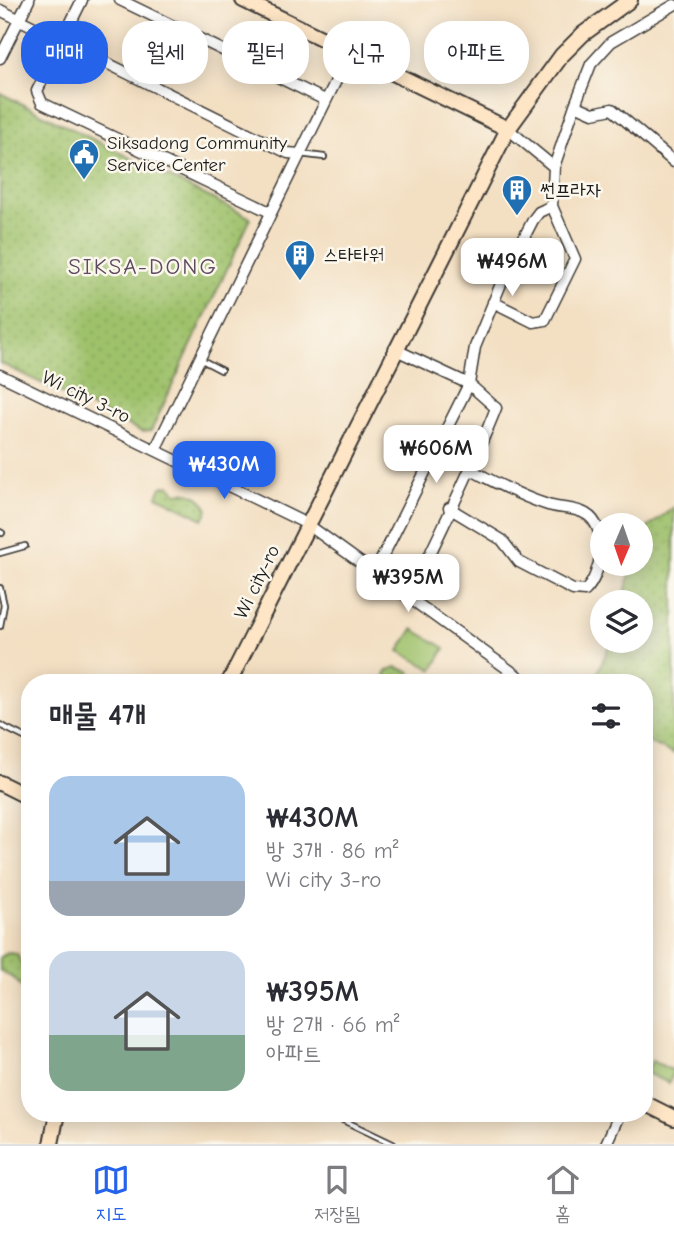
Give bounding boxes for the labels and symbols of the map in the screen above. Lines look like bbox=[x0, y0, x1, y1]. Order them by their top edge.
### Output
place label: Siksadong Community Service Center bbox=[107, 132, 288, 176]
public building icon: Siksadong Community Service Center bbox=[67, 137, 101, 181]
building icon: 썬프라자 bbox=[500, 173, 534, 217]
place label: 썬프라자 bbox=[540, 179, 601, 201]
building icon: 스타타워 bbox=[283, 238, 317, 282]
pin: ₩496M bbox=[463, 238, 561, 298]
place label: 스타타워 bbox=[323, 244, 384, 266]
district label: SIKSA-DONG bbox=[68, 253, 218, 280]
street label: Wi city 3-ro bbox=[38, 366, 134, 428]
pin: ₩606M bbox=[387, 426, 485, 485]
pin: ₩430M bbox=[175, 442, 273, 501]
north arrow bbox=[590, 513, 653, 576]
street label: Wi city-ro bbox=[230, 541, 284, 623]
pin: ₩395M bbox=[359, 554, 457, 614]

